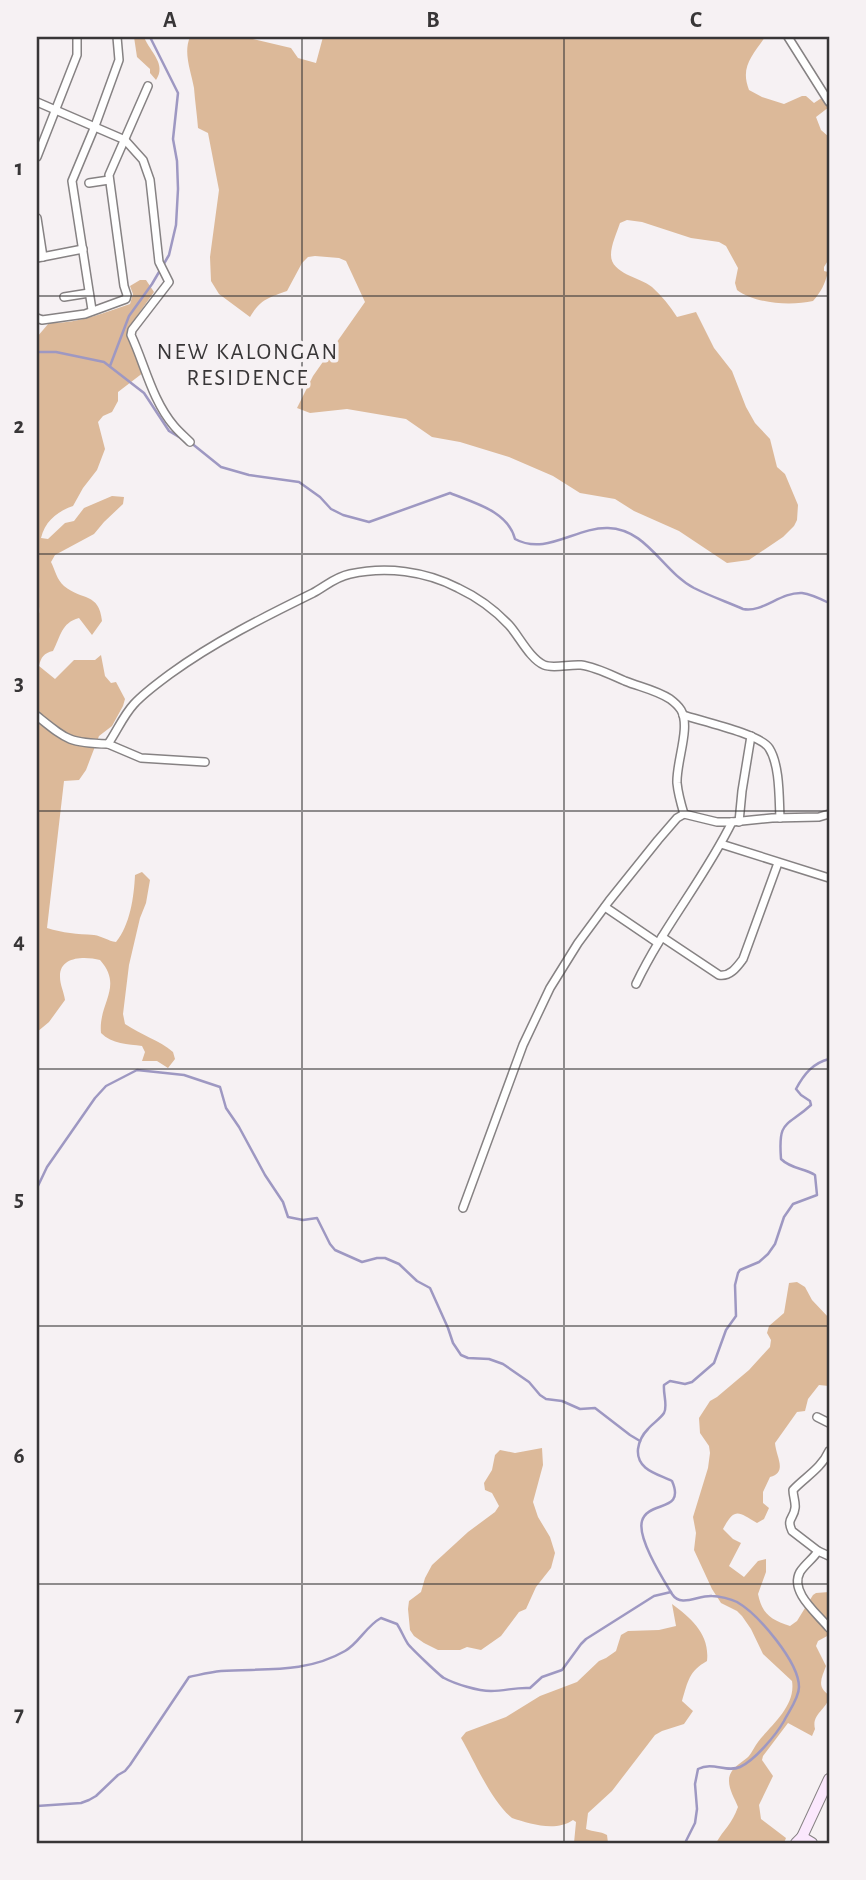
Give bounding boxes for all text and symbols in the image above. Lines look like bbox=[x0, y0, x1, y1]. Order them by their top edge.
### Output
text: A bbox=[163, 9, 177, 32]
text: B bbox=[426, 9, 440, 32]
text: C bbox=[690, 9, 702, 32]
text: 1 bbox=[15, 157, 23, 180]
district label: NEW KALONGAN RESIDENCE bbox=[157, 341, 339, 390]
text: 2 bbox=[14, 415, 25, 438]
text: 3 bbox=[14, 672, 24, 695]
text: 4 bbox=[13, 930, 25, 953]
text: 5 bbox=[14, 1188, 24, 1211]
text: 6 bbox=[13, 1445, 25, 1468]
text: 7 bbox=[14, 1703, 24, 1726]

